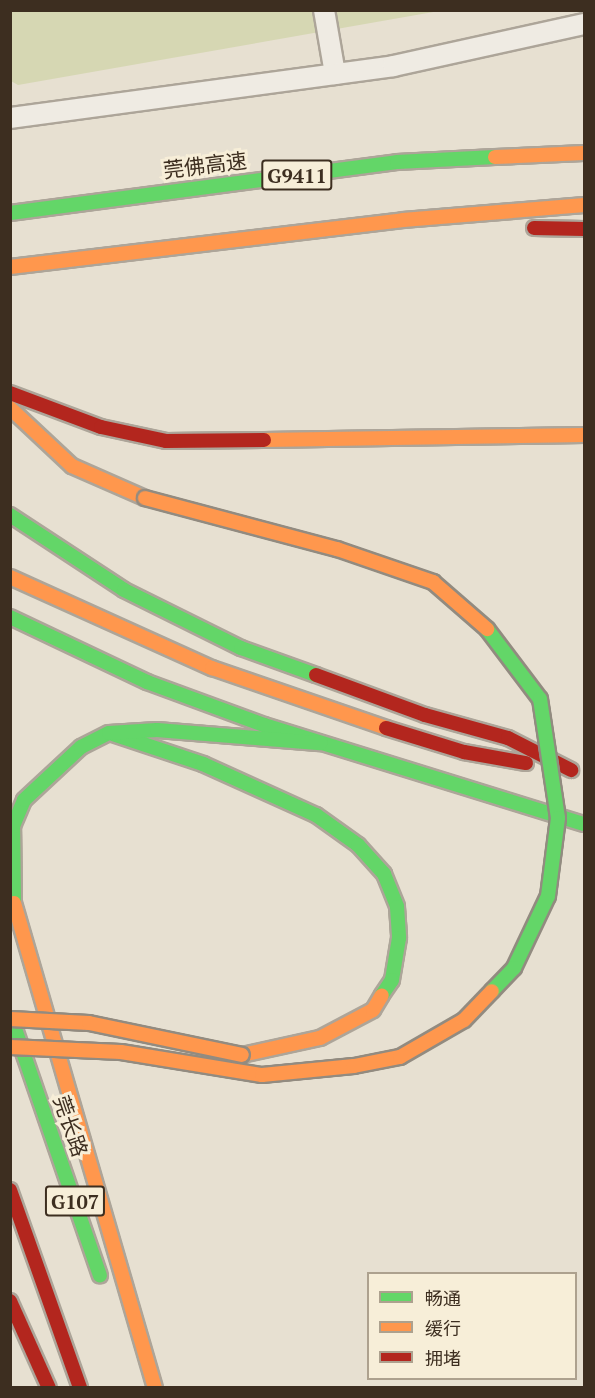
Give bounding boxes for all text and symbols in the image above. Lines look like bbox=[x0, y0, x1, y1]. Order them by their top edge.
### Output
street label: 莞佛高速 bbox=[162, 147, 248, 183]
road number: G9411 bbox=[261, 158, 333, 192]
street label: 莞长路 bbox=[49, 1092, 93, 1160]
road number: G107 bbox=[44, 1184, 106, 1218]
legend bbox=[367, 1272, 577, 1380]
text: 畅通 bbox=[425, 1286, 461, 1310]
text: 缓行 bbox=[425, 1316, 461, 1340]
text: 拥堵 bbox=[425, 1346, 461, 1370]

